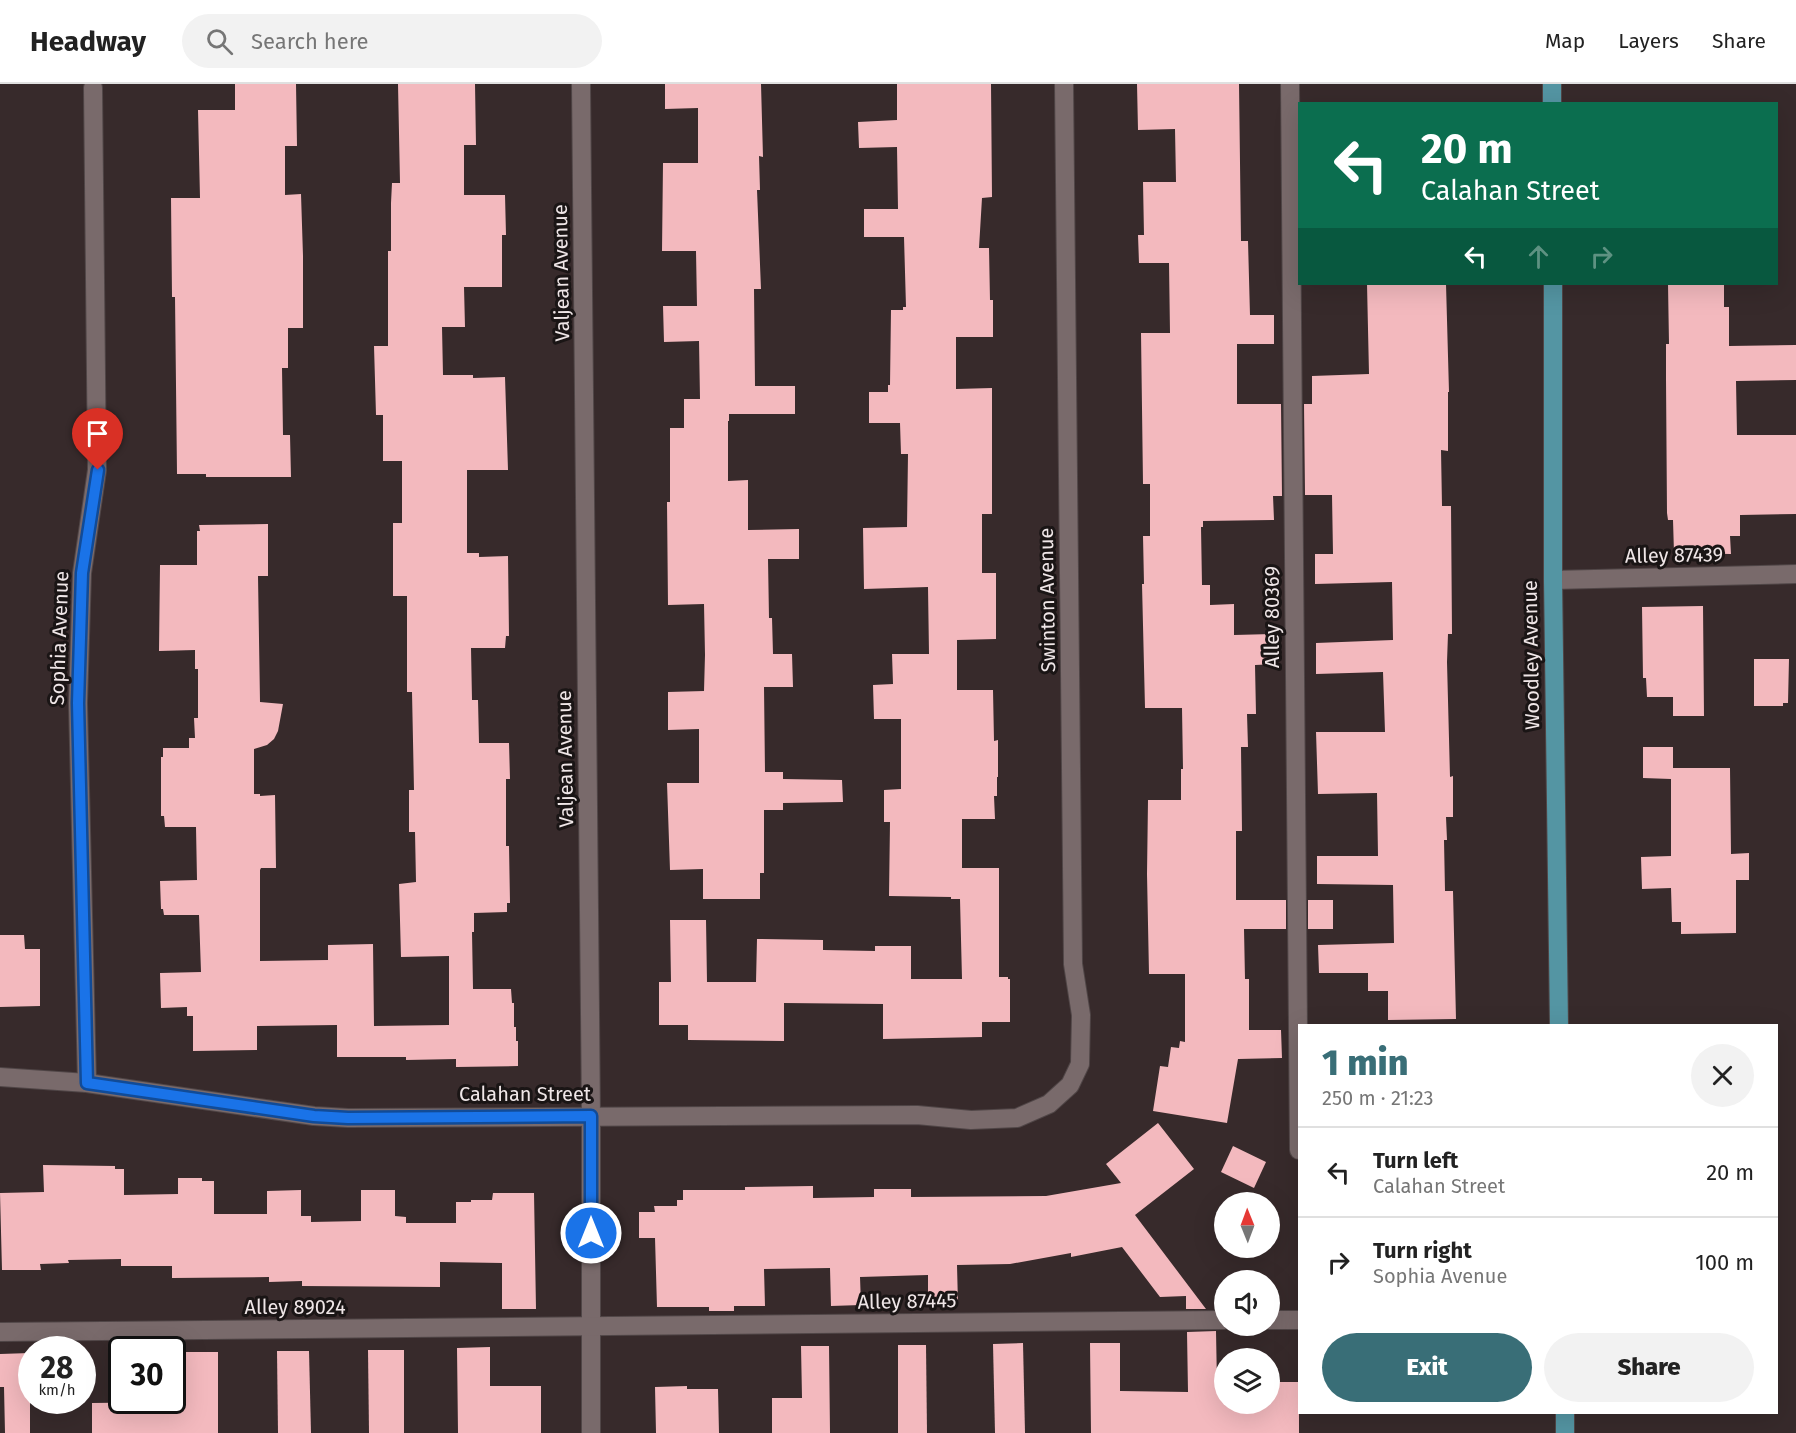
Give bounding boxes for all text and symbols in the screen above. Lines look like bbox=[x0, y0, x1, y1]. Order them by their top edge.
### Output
search box bbox=[182, 14, 602, 68]
text: Headway bbox=[30, 25, 146, 58]
icon: search bbox=[203, 25, 236, 58]
text: Search here bbox=[251, 28, 369, 55]
text: Map bbox=[1545, 28, 1585, 54]
text: Layers bbox=[1618, 28, 1679, 54]
text: Share bbox=[1712, 28, 1766, 54]
text: 20 m bbox=[1421, 124, 1513, 174]
icon: left bbox=[1322, 126, 1400, 204]
text: Calahan Street bbox=[1421, 175, 1599, 207]
street label: Valjean Avenue bbox=[548, 204, 574, 342]
icon: left bbox=[1459, 240, 1492, 273]
icon: ahead bbox=[1522, 240, 1555, 273]
icon: right bbox=[1585, 240, 1618, 273]
pin bbox=[72, 408, 123, 470]
icon: arrive bbox=[81, 417, 114, 450]
street label: Swinton Avenue bbox=[1034, 527, 1060, 673]
street label: Alley 87439 bbox=[1625, 542, 1723, 568]
street label: Alley 80369 bbox=[1260, 566, 1284, 668]
street label: Sophia Avenue bbox=[45, 570, 73, 706]
street label: Woodley Avenue bbox=[1518, 580, 1544, 730]
street label: Valjean Avenue bbox=[552, 690, 578, 828]
text: 1 min bbox=[1322, 1041, 1408, 1085]
button: close bbox=[1691, 1044, 1754, 1107]
street label: Calahan Street bbox=[459, 1082, 592, 1106]
text: 250 m · 21:23 bbox=[1322, 1086, 1434, 1110]
text: Turn left bbox=[1373, 1147, 1458, 1174]
icon: left bbox=[1322, 1156, 1355, 1189]
text: 20 m bbox=[1706, 1159, 1754, 1186]
text: Calahan Street bbox=[1373, 1174, 1505, 1198]
north arrow bbox=[1214, 1192, 1280, 1258]
map controls bbox=[1214, 1192, 1280, 1414]
position arrow bbox=[559, 1201, 623, 1265]
text: Turn right bbox=[1373, 1237, 1472, 1264]
icon: right bbox=[1322, 1246, 1355, 1279]
text: 100 m bbox=[1695, 1249, 1754, 1276]
text: Sophia Avenue bbox=[1373, 1264, 1507, 1288]
button: sound bbox=[1214, 1270, 1280, 1336]
street label: Alley 87445 bbox=[857, 1288, 957, 1314]
street label: Alley 89024 bbox=[244, 1295, 346, 1319]
button: Exit bbox=[1322, 1333, 1532, 1402]
button: Share bbox=[1544, 1333, 1754, 1402]
speed limit sign: 30 bbox=[108, 1336, 186, 1414]
button: layers bbox=[1214, 1348, 1280, 1414]
text: 28 bbox=[41, 1350, 73, 1386]
text: km/h bbox=[38, 1381, 76, 1399]

